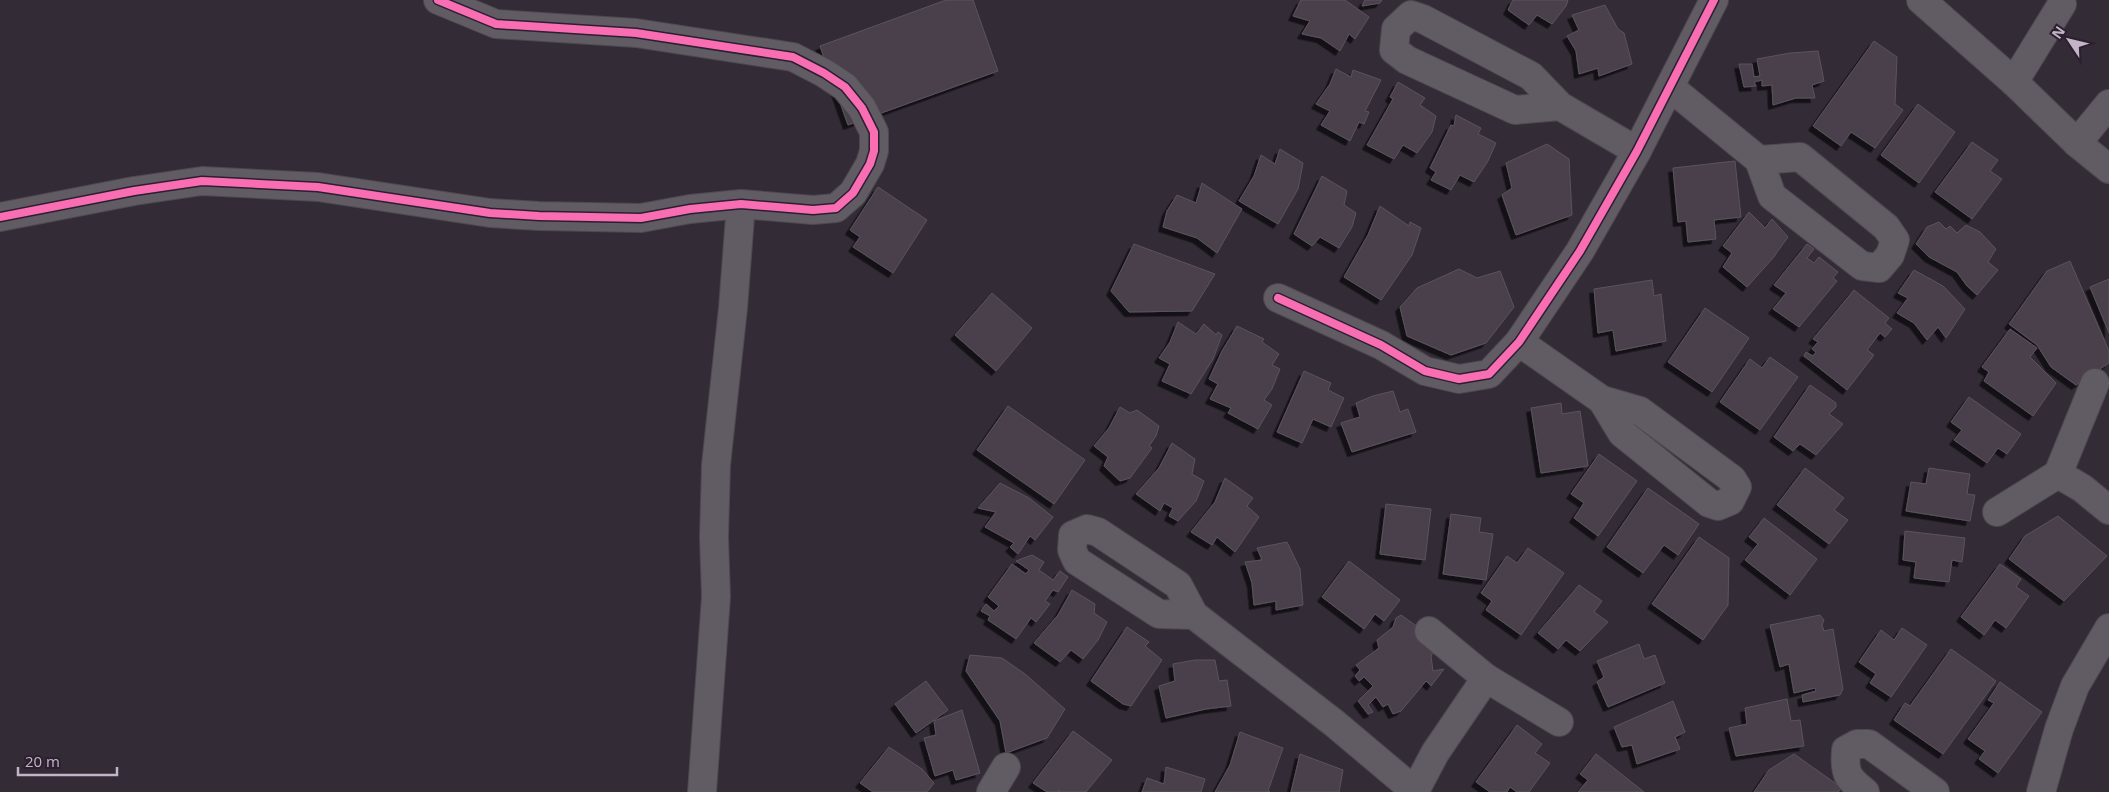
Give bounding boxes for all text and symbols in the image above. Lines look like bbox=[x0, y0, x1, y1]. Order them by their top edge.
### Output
north arrow bbox=[2044, 15, 2094, 65]
text: N bbox=[2047, 22, 2069, 42]
scale bar bbox=[18, 744, 116, 776]
text: 20 m bbox=[25, 751, 60, 771]

